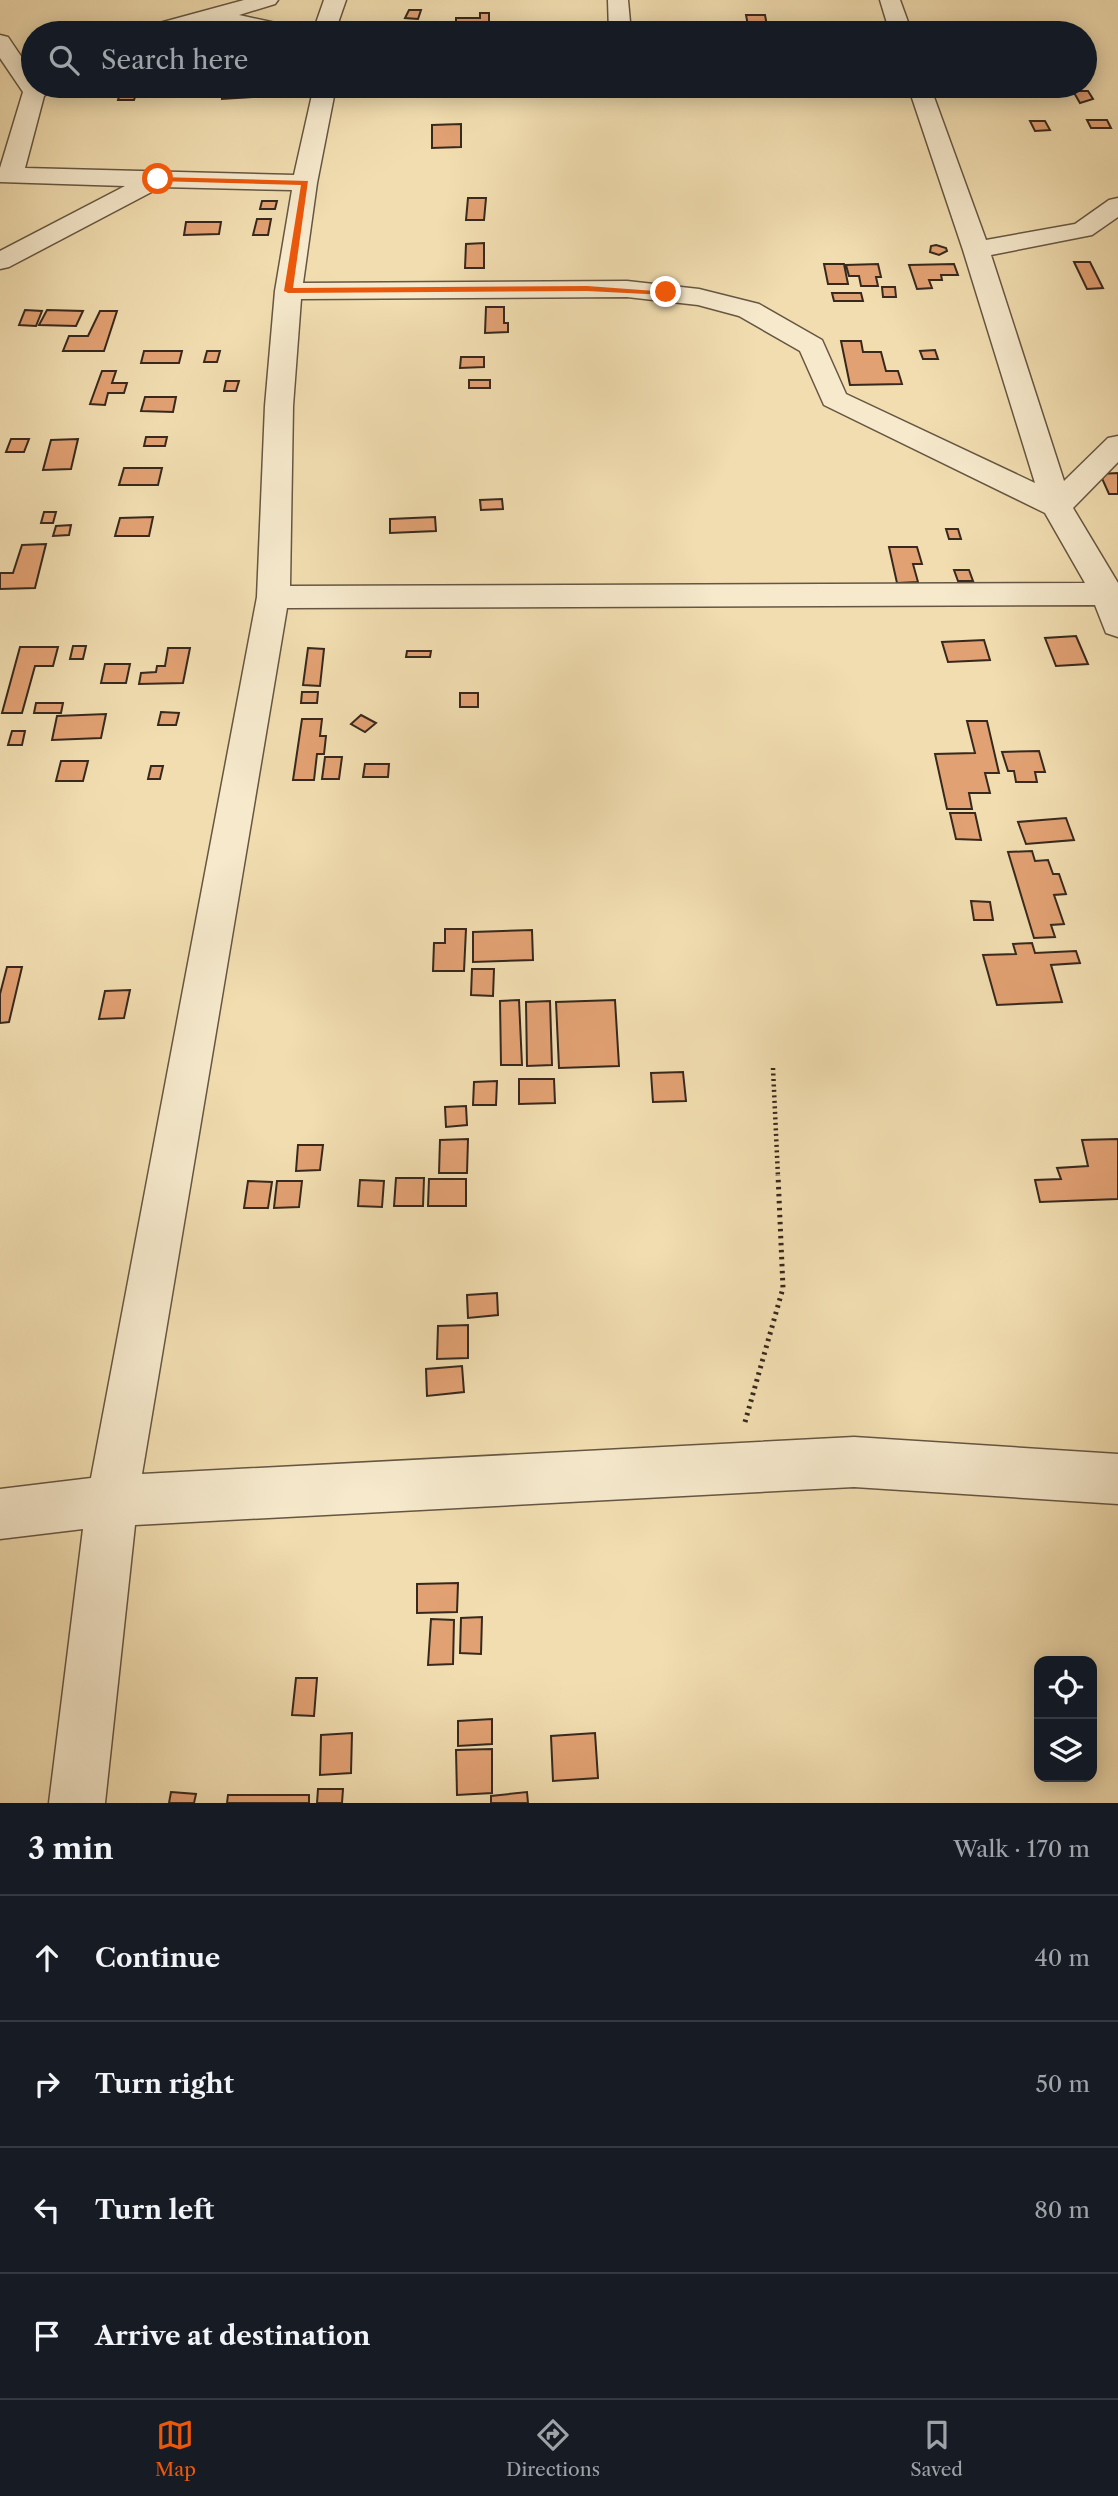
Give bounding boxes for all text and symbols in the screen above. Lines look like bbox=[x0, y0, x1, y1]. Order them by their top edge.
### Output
search box bbox=[21, 21, 1097, 98]
icon: search bbox=[45, 41, 83, 79]
text: Search here bbox=[101, 44, 248, 76]
route start bbox=[142, 163, 173, 194]
route end bbox=[650, 276, 681, 307]
map controls bbox=[1034, 1656, 1097, 1782]
button: locate bbox=[1034, 1656, 1097, 1719]
button: layers bbox=[1034, 1719, 1097, 1782]
text: 3 min bbox=[28, 1830, 114, 1867]
text: Walk · 170 m bbox=[953, 1835, 1090, 1863]
icon: ahead bbox=[28, 1939, 66, 1977]
text: Continue bbox=[95, 1942, 220, 1974]
text: 40 m bbox=[1035, 1944, 1090, 1972]
icon: right bbox=[28, 2065, 66, 2103]
text: Turn right bbox=[95, 2068, 234, 2100]
text: 50 m bbox=[1035, 2070, 1090, 2098]
icon: left bbox=[28, 2191, 66, 2229]
text: Turn left bbox=[95, 2194, 214, 2226]
text: 80 m bbox=[1034, 2196, 1090, 2224]
icon: arrive bbox=[28, 2317, 66, 2355]
text: Arrive at destination bbox=[95, 2320, 370, 2352]
tab: Map bbox=[155, 2416, 196, 2481]
tab: Directions bbox=[506, 2416, 600, 2481]
tab: Saved bbox=[910, 2416, 963, 2481]

